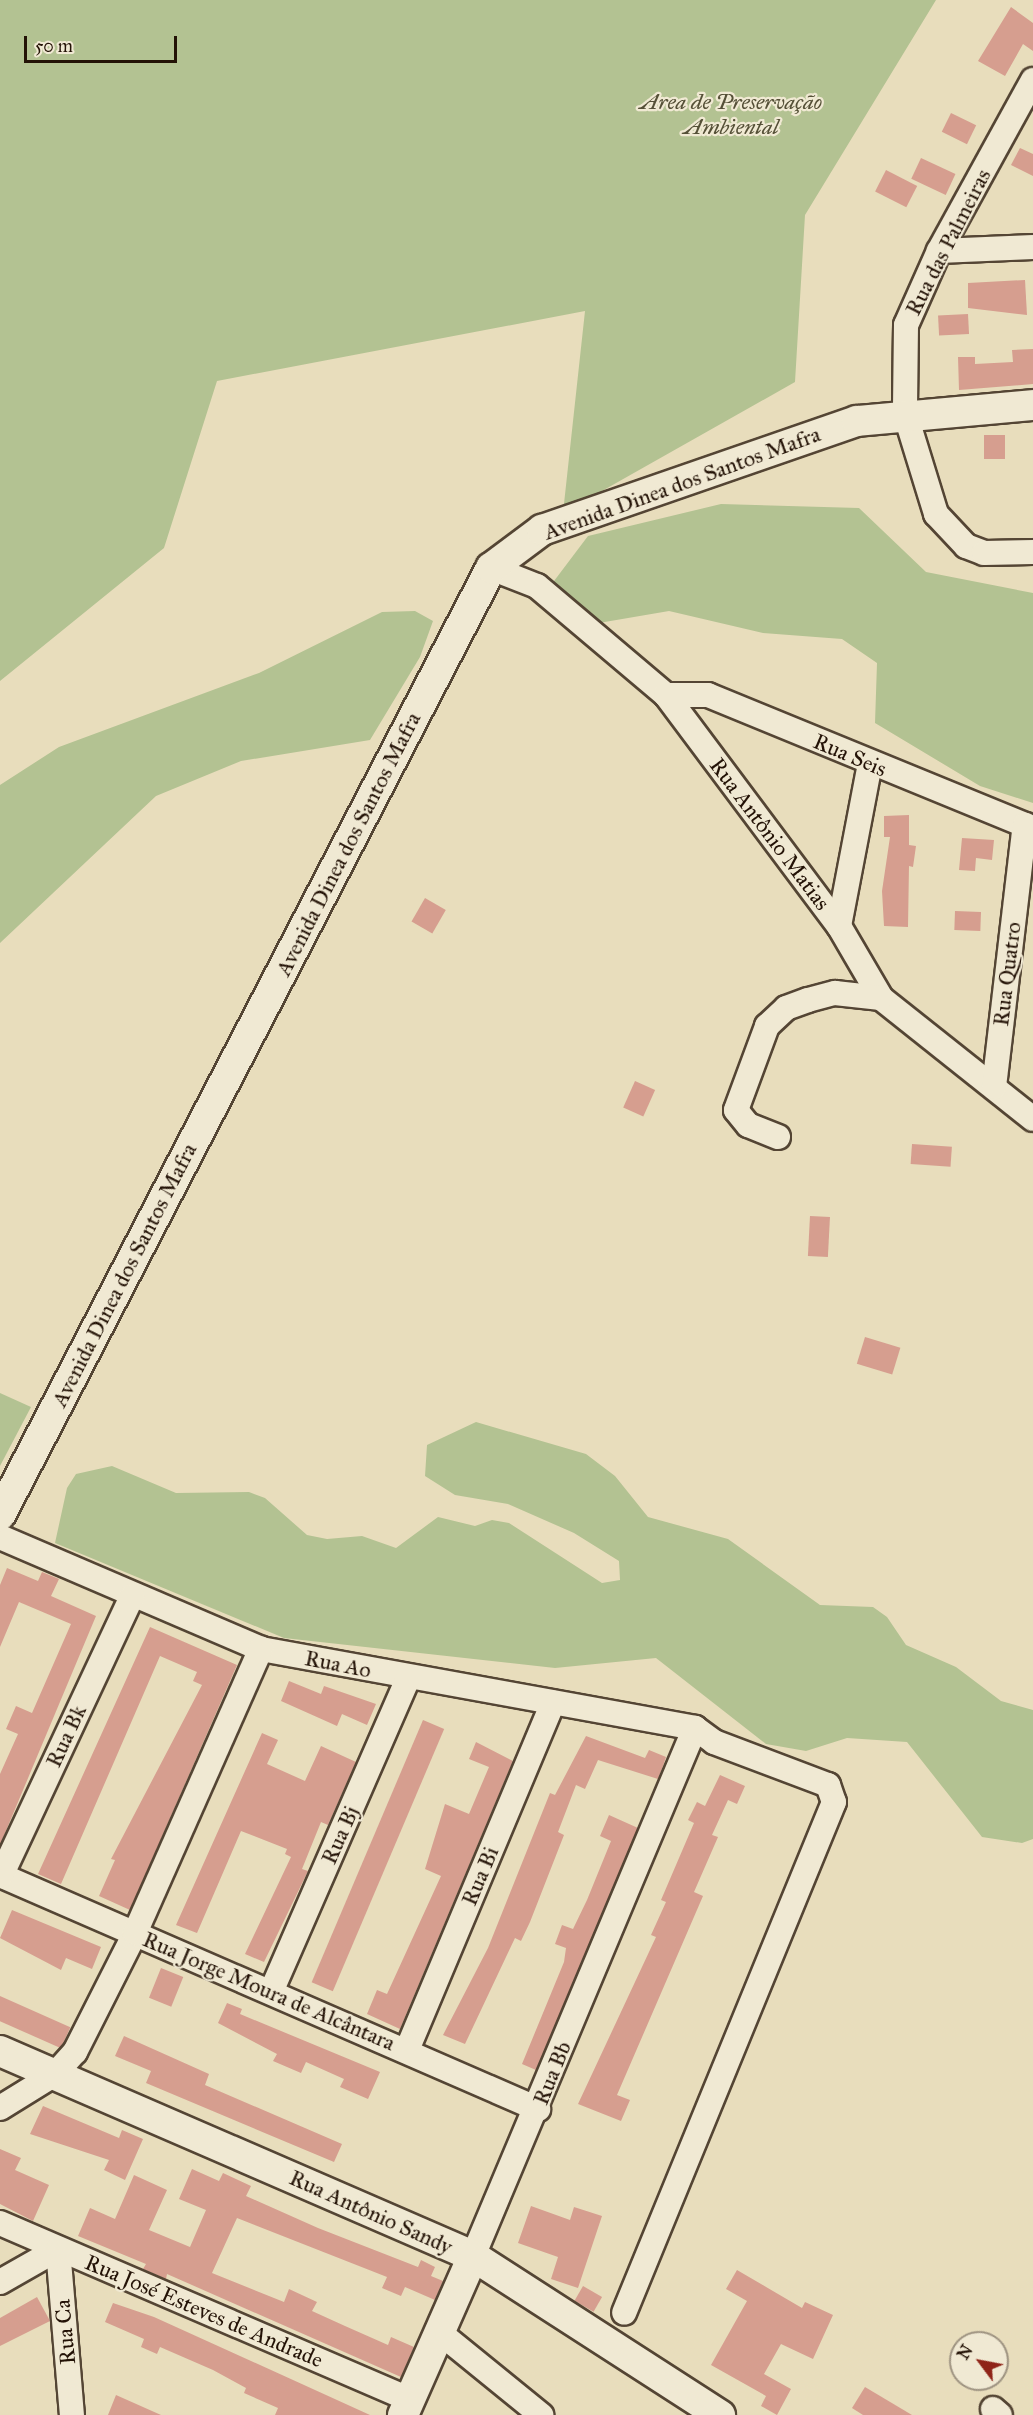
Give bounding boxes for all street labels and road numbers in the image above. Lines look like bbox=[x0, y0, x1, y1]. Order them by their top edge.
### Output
street label: Rua das Palmeiras bbox=[900, 164, 996, 320]
street label: Avenida Dinea dos Santos Mafra bbox=[540, 421, 824, 545]
street label: Avenida Dinea dos Santos Mafra bbox=[270, 708, 426, 980]
street label: Rua Seis bbox=[809, 728, 891, 782]
street label: Rua Antônio Matias bbox=[704, 753, 836, 915]
street label: Rua Quatro bbox=[988, 920, 1026, 1028]
street label: Avenida Dinea dos Santos Mafra bbox=[46, 1139, 202, 1411]
street label: Rua Ao bbox=[303, 1645, 373, 1683]
street label: Rua Bk bbox=[40, 1701, 92, 1771]
street label: Rua Bj bbox=[316, 1802, 364, 1868]
street label: Rua Bi bbox=[456, 1843, 504, 1909]
street label: Rua Jorge Moura de Alcântara bbox=[139, 1926, 399, 2056]
street label: Rua Bb bbox=[527, 2037, 577, 2109]
street label: Rua Antônio Sandy bbox=[285, 2164, 457, 2260]
street label: Rua José Esteves de Andrade bbox=[81, 2249, 327, 2373]
street label: Rua Ca bbox=[49, 2298, 81, 2366]

